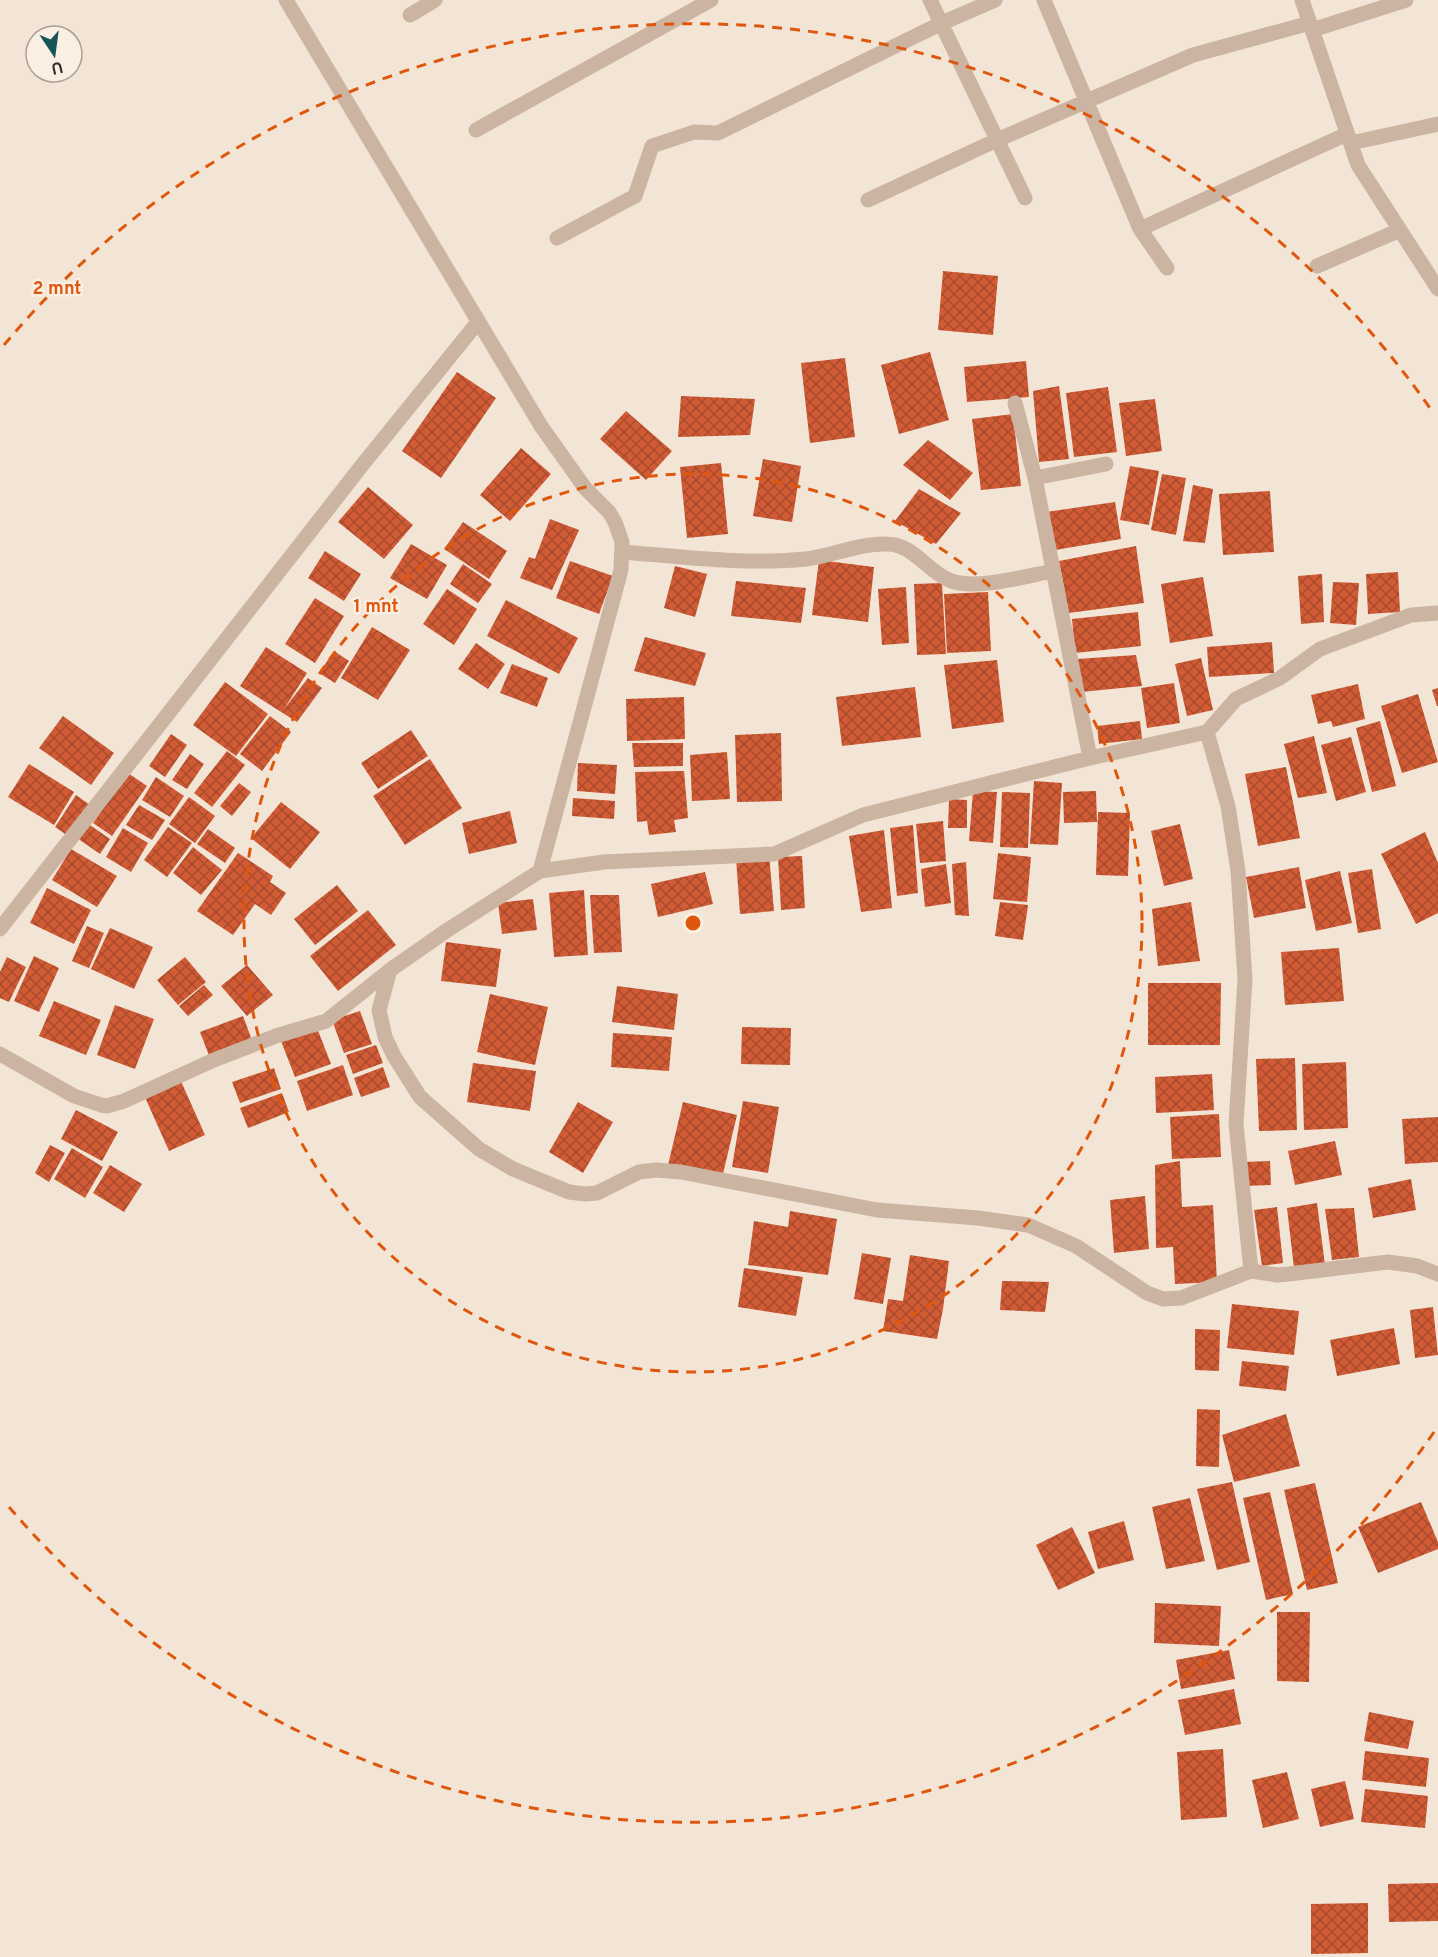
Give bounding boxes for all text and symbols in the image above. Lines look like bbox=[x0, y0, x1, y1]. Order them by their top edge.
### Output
north arrow bbox=[24, 24, 84, 84]
text: U bbox=[49, 56, 65, 78]
text: 2 mnt bbox=[33, 278, 81, 301]
text: 1 mnt bbox=[353, 596, 399, 619]
centre of rings bbox=[683, 913, 703, 933]

